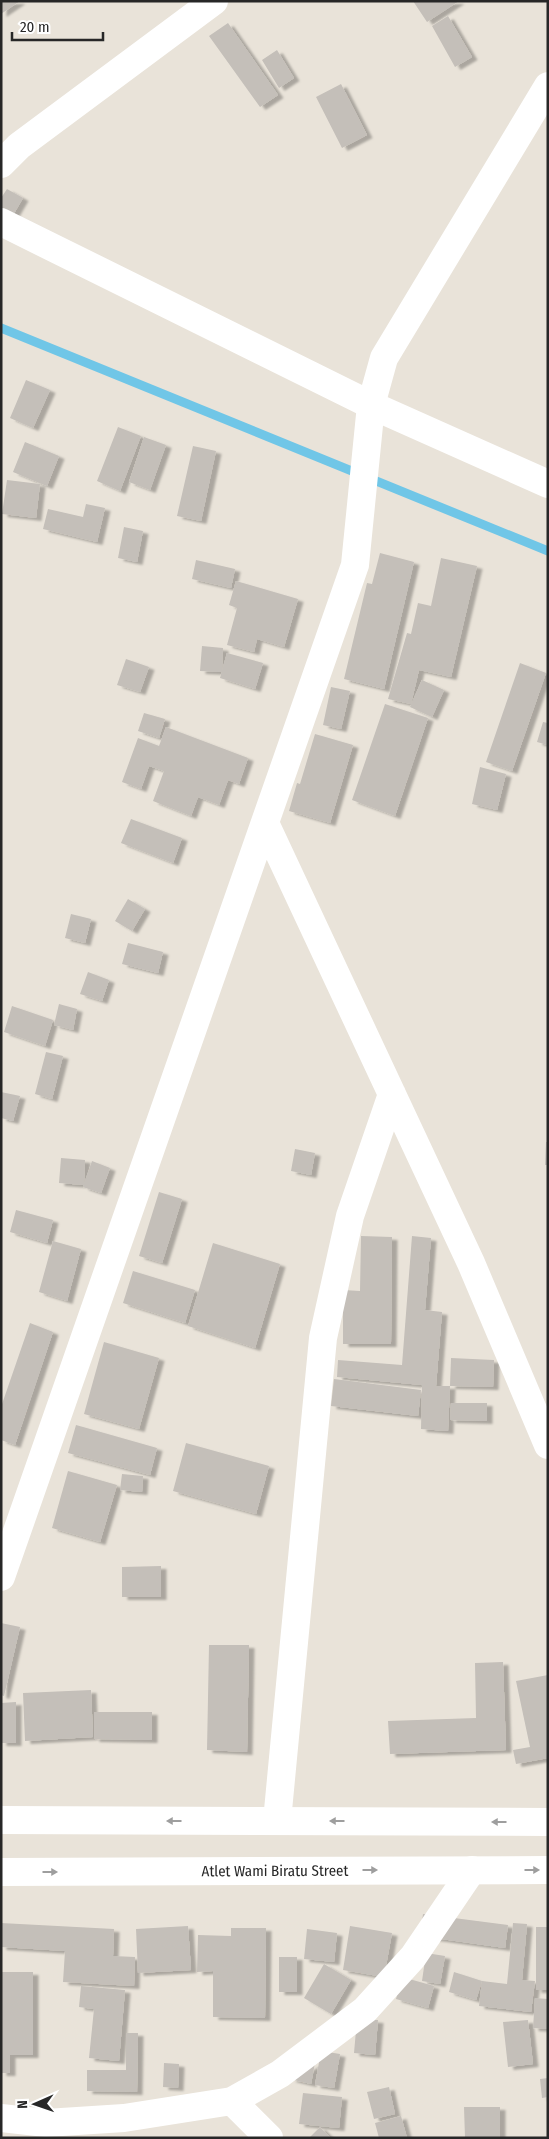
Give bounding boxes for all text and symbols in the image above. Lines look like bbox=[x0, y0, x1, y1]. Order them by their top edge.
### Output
scale bar bbox=[12, 10, 104, 42]
text: 20 m bbox=[20, 18, 50, 36]
one-way arrow bbox=[166, 1817, 182, 1825]
one-way arrow bbox=[328, 1817, 344, 1825]
one-way arrow bbox=[491, 1818, 507, 1826]
street label: Atlet Wami Biratu Street bbox=[202, 1862, 349, 1880]
one-way arrow bbox=[362, 1866, 378, 1874]
one-way arrow bbox=[525, 1866, 541, 1874]
one-way arrow bbox=[42, 1868, 58, 1876]
north arrow bbox=[10, 2079, 60, 2129]
text: N bbox=[14, 2100, 31, 2109]

